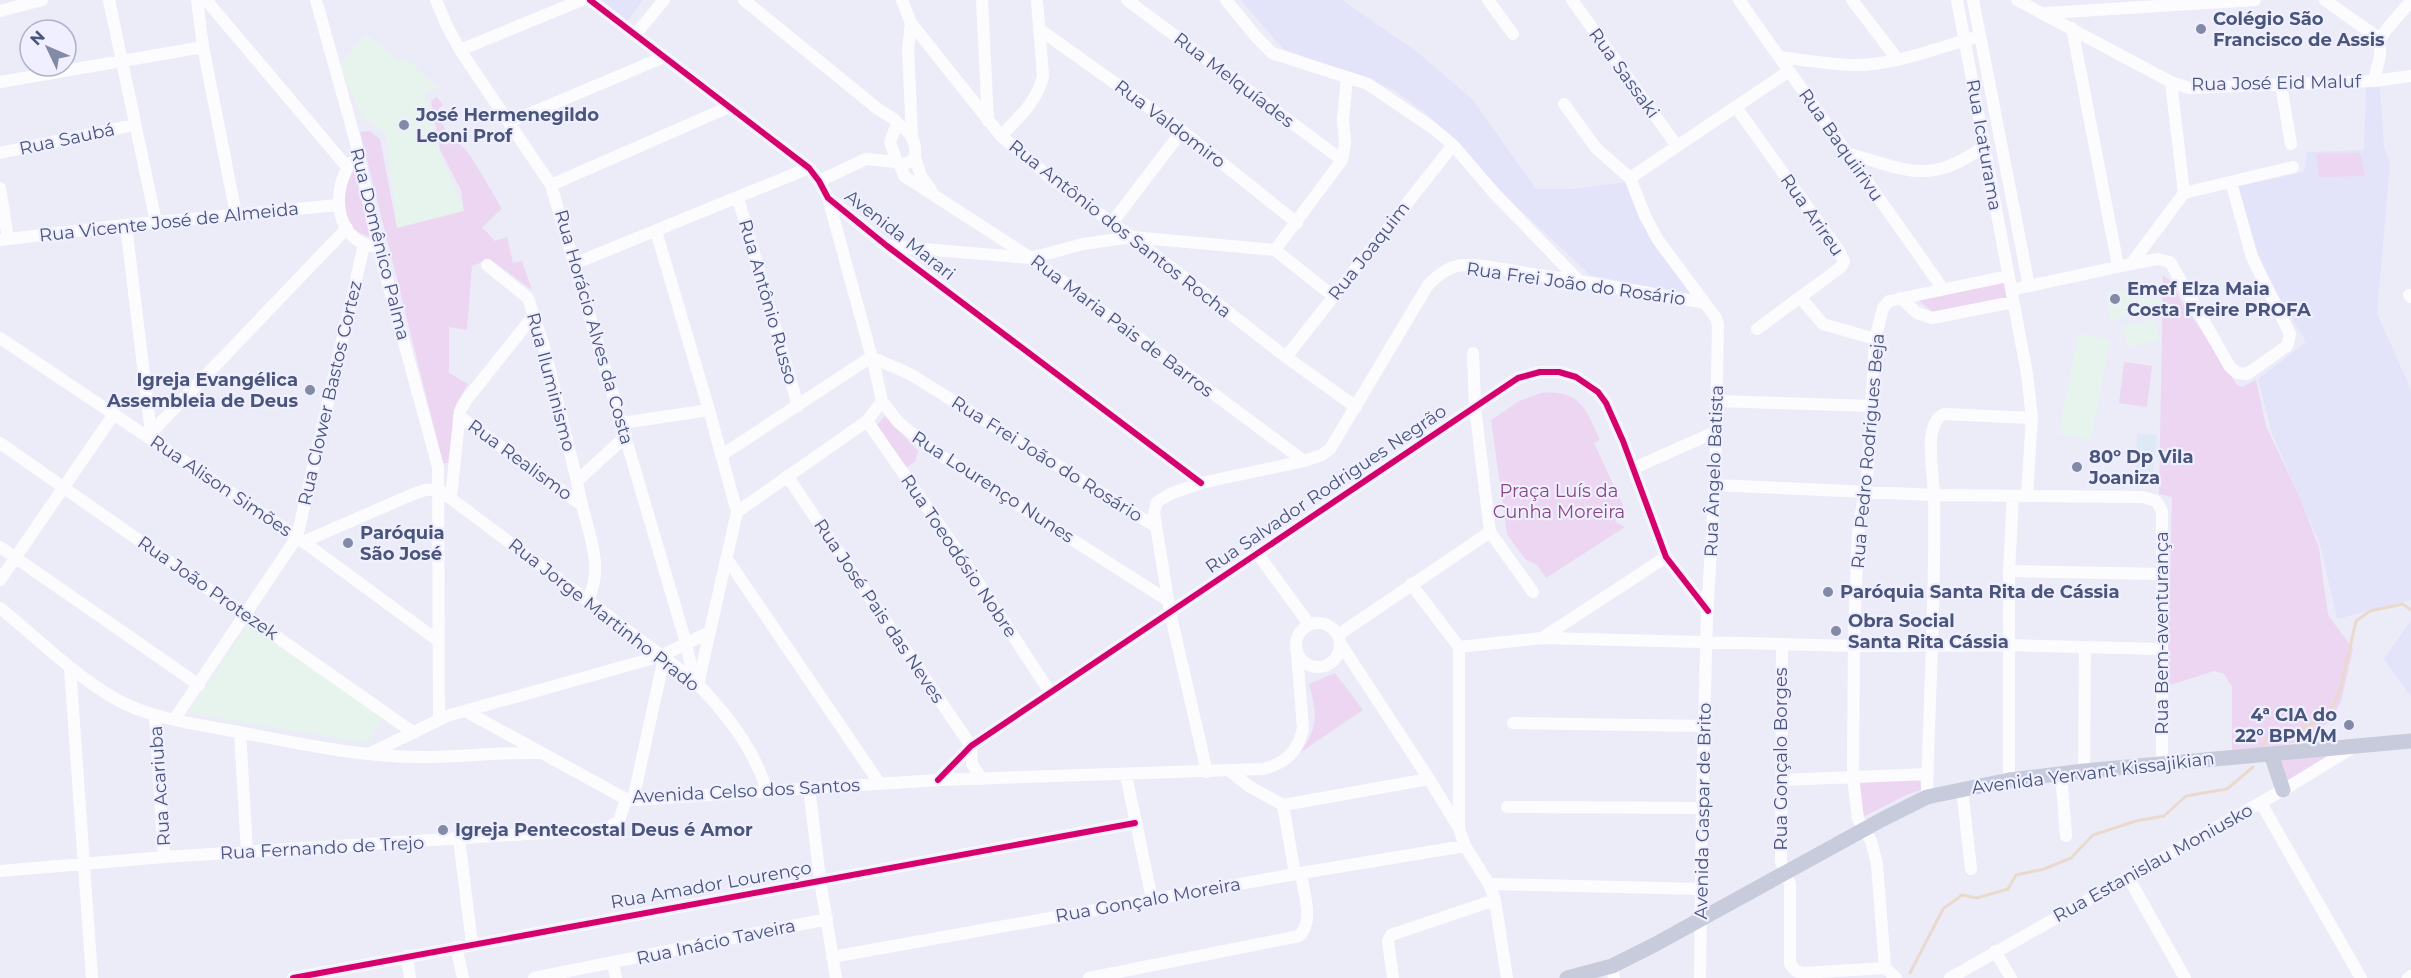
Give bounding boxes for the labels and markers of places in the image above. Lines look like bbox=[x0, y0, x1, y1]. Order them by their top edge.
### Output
place label: Colégio São Francisco de Assis bbox=[2213, 8, 2385, 51]
marker: Colégio São Francisco de Assis bbox=[2194, 22, 2208, 36]
place label: José Hermenegildo Leoni Prof bbox=[415, 104, 599, 147]
marker: José Hermenegildo Leoni Prof bbox=[397, 118, 411, 132]
place label: Emef Elza Maia Costa Freire PROFA bbox=[2127, 278, 2311, 321]
marker: Emef Elza Maia Costa Freire PROFA bbox=[2108, 292, 2122, 306]
place label: Igreja Evangélica Assembleia de Deus bbox=[106, 369, 298, 412]
marker: Igreja Evangélica Assembleia de Deus bbox=[303, 383, 317, 397]
place label: 80º Dp Vila Joaniza bbox=[2088, 446, 2194, 489]
marker: 80º Dp Vila Joaniza bbox=[2070, 460, 2084, 474]
place label: Paróquia São José bbox=[360, 522, 445, 565]
marker: Paróquia São José bbox=[341, 536, 355, 550]
place label: Paróquia Santa Rita de Cássia bbox=[1840, 581, 2120, 603]
marker: Paróquia Santa Rita de Cássia bbox=[1821, 585, 1835, 599]
place label: Obra Social Santa Rita Cássia bbox=[1848, 610, 2009, 653]
marker: Obra Social Santa Rita Cássia bbox=[1829, 624, 1843, 638]
place label: 4ª CIA do 22° BPM/M bbox=[2235, 704, 2337, 747]
marker: 4ª CIA do 22° BPM/M bbox=[2342, 718, 2356, 732]
place label: Igreja Pentecostal Deus é Amor bbox=[455, 819, 753, 841]
marker: Igreja Pentecostal Deus é Amor bbox=[436, 823, 450, 837]

